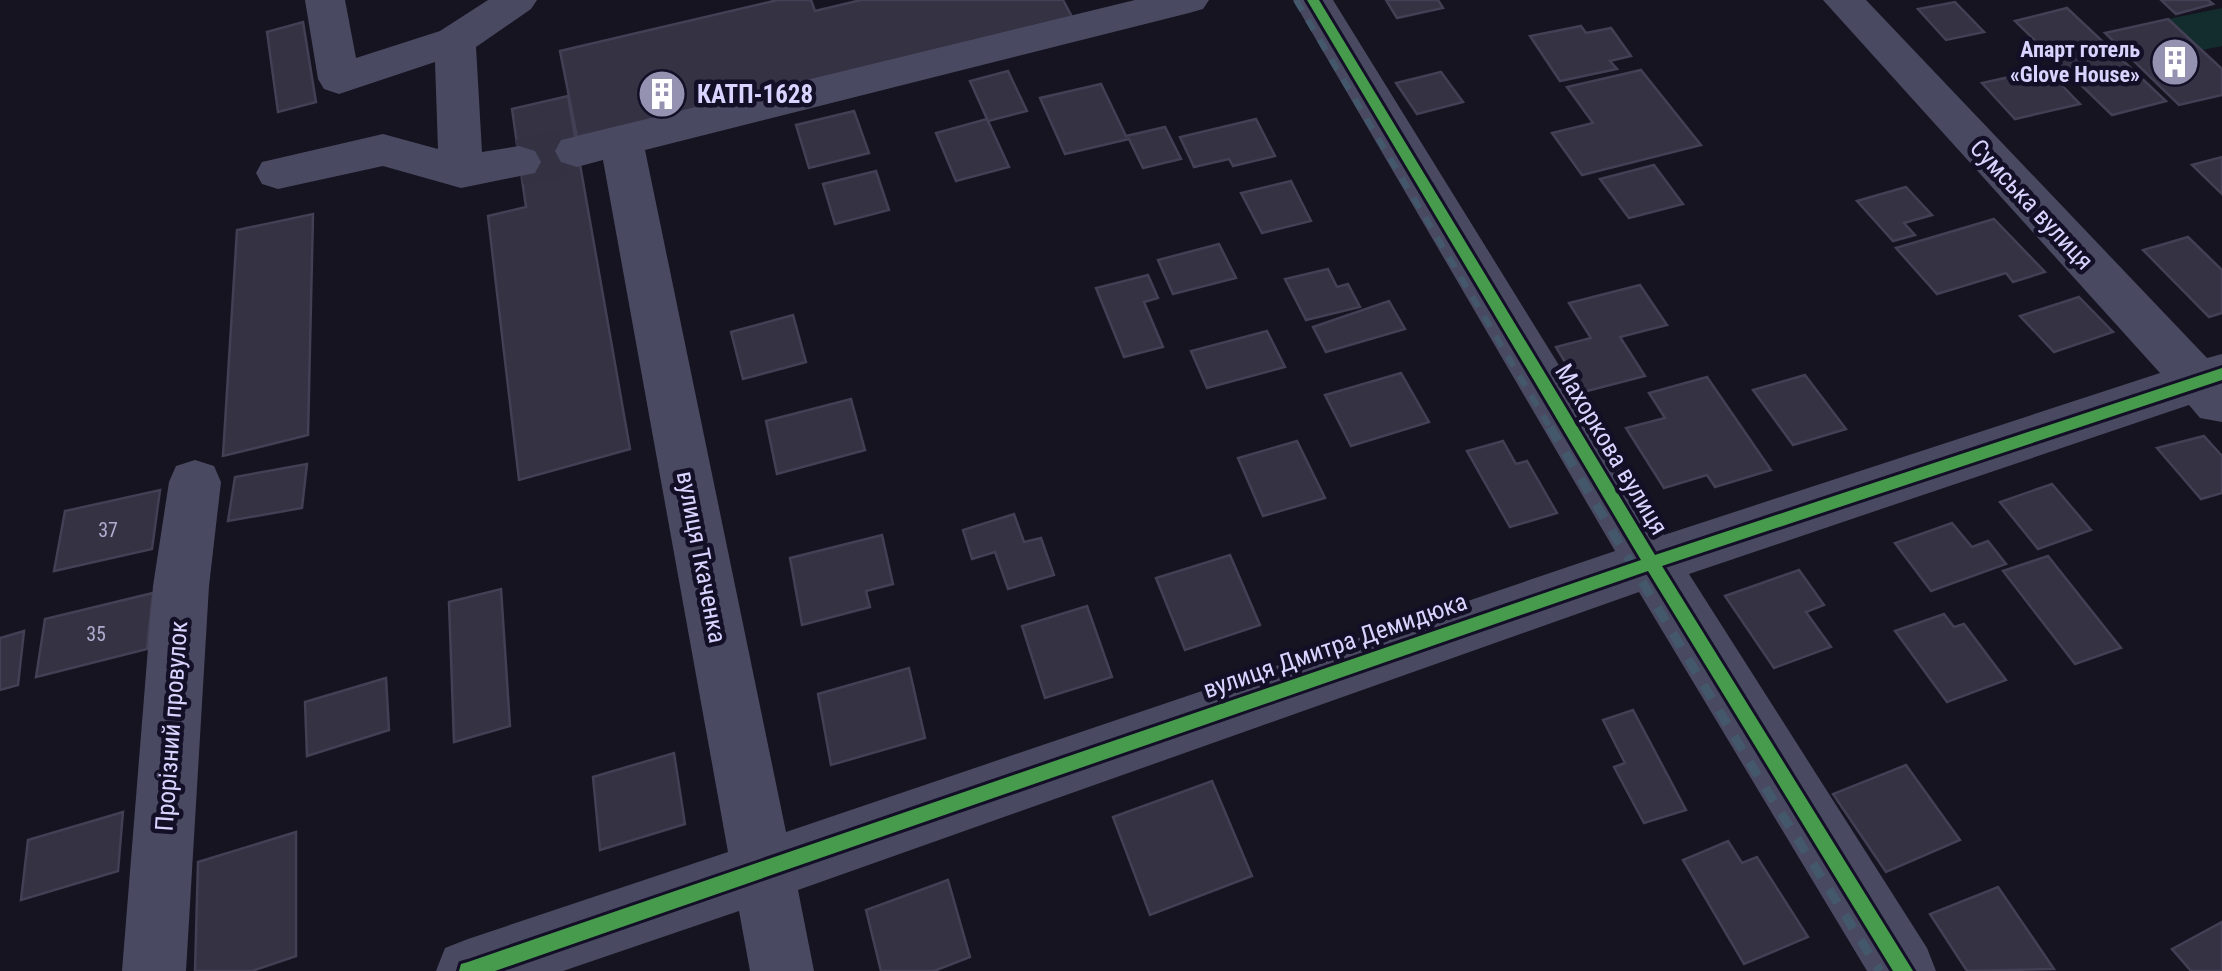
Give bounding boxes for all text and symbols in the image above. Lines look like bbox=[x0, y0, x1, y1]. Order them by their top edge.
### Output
building icon: Апарт готель «Glove House» bbox=[2149, 36, 2201, 88]
place label: Апарт готель «Glove House» bbox=[2010, 37, 2140, 87]
building icon: КАТП-1628 bbox=[636, 68, 688, 120]
place label: КАТП-1628 bbox=[697, 80, 813, 109]
street label: Сумська вулиця bbox=[1964, 133, 2099, 275]
street label: Махоркова вулиця bbox=[1549, 359, 1674, 540]
street label: вулиця Ткаченка bbox=[671, 469, 732, 646]
house number: 37 bbox=[98, 518, 118, 542]
street label: вулиця Дмитра Демидюка bbox=[1199, 587, 1471, 704]
street label: Прорізний провулок bbox=[150, 620, 193, 832]
house number: 35 bbox=[86, 622, 106, 646]

